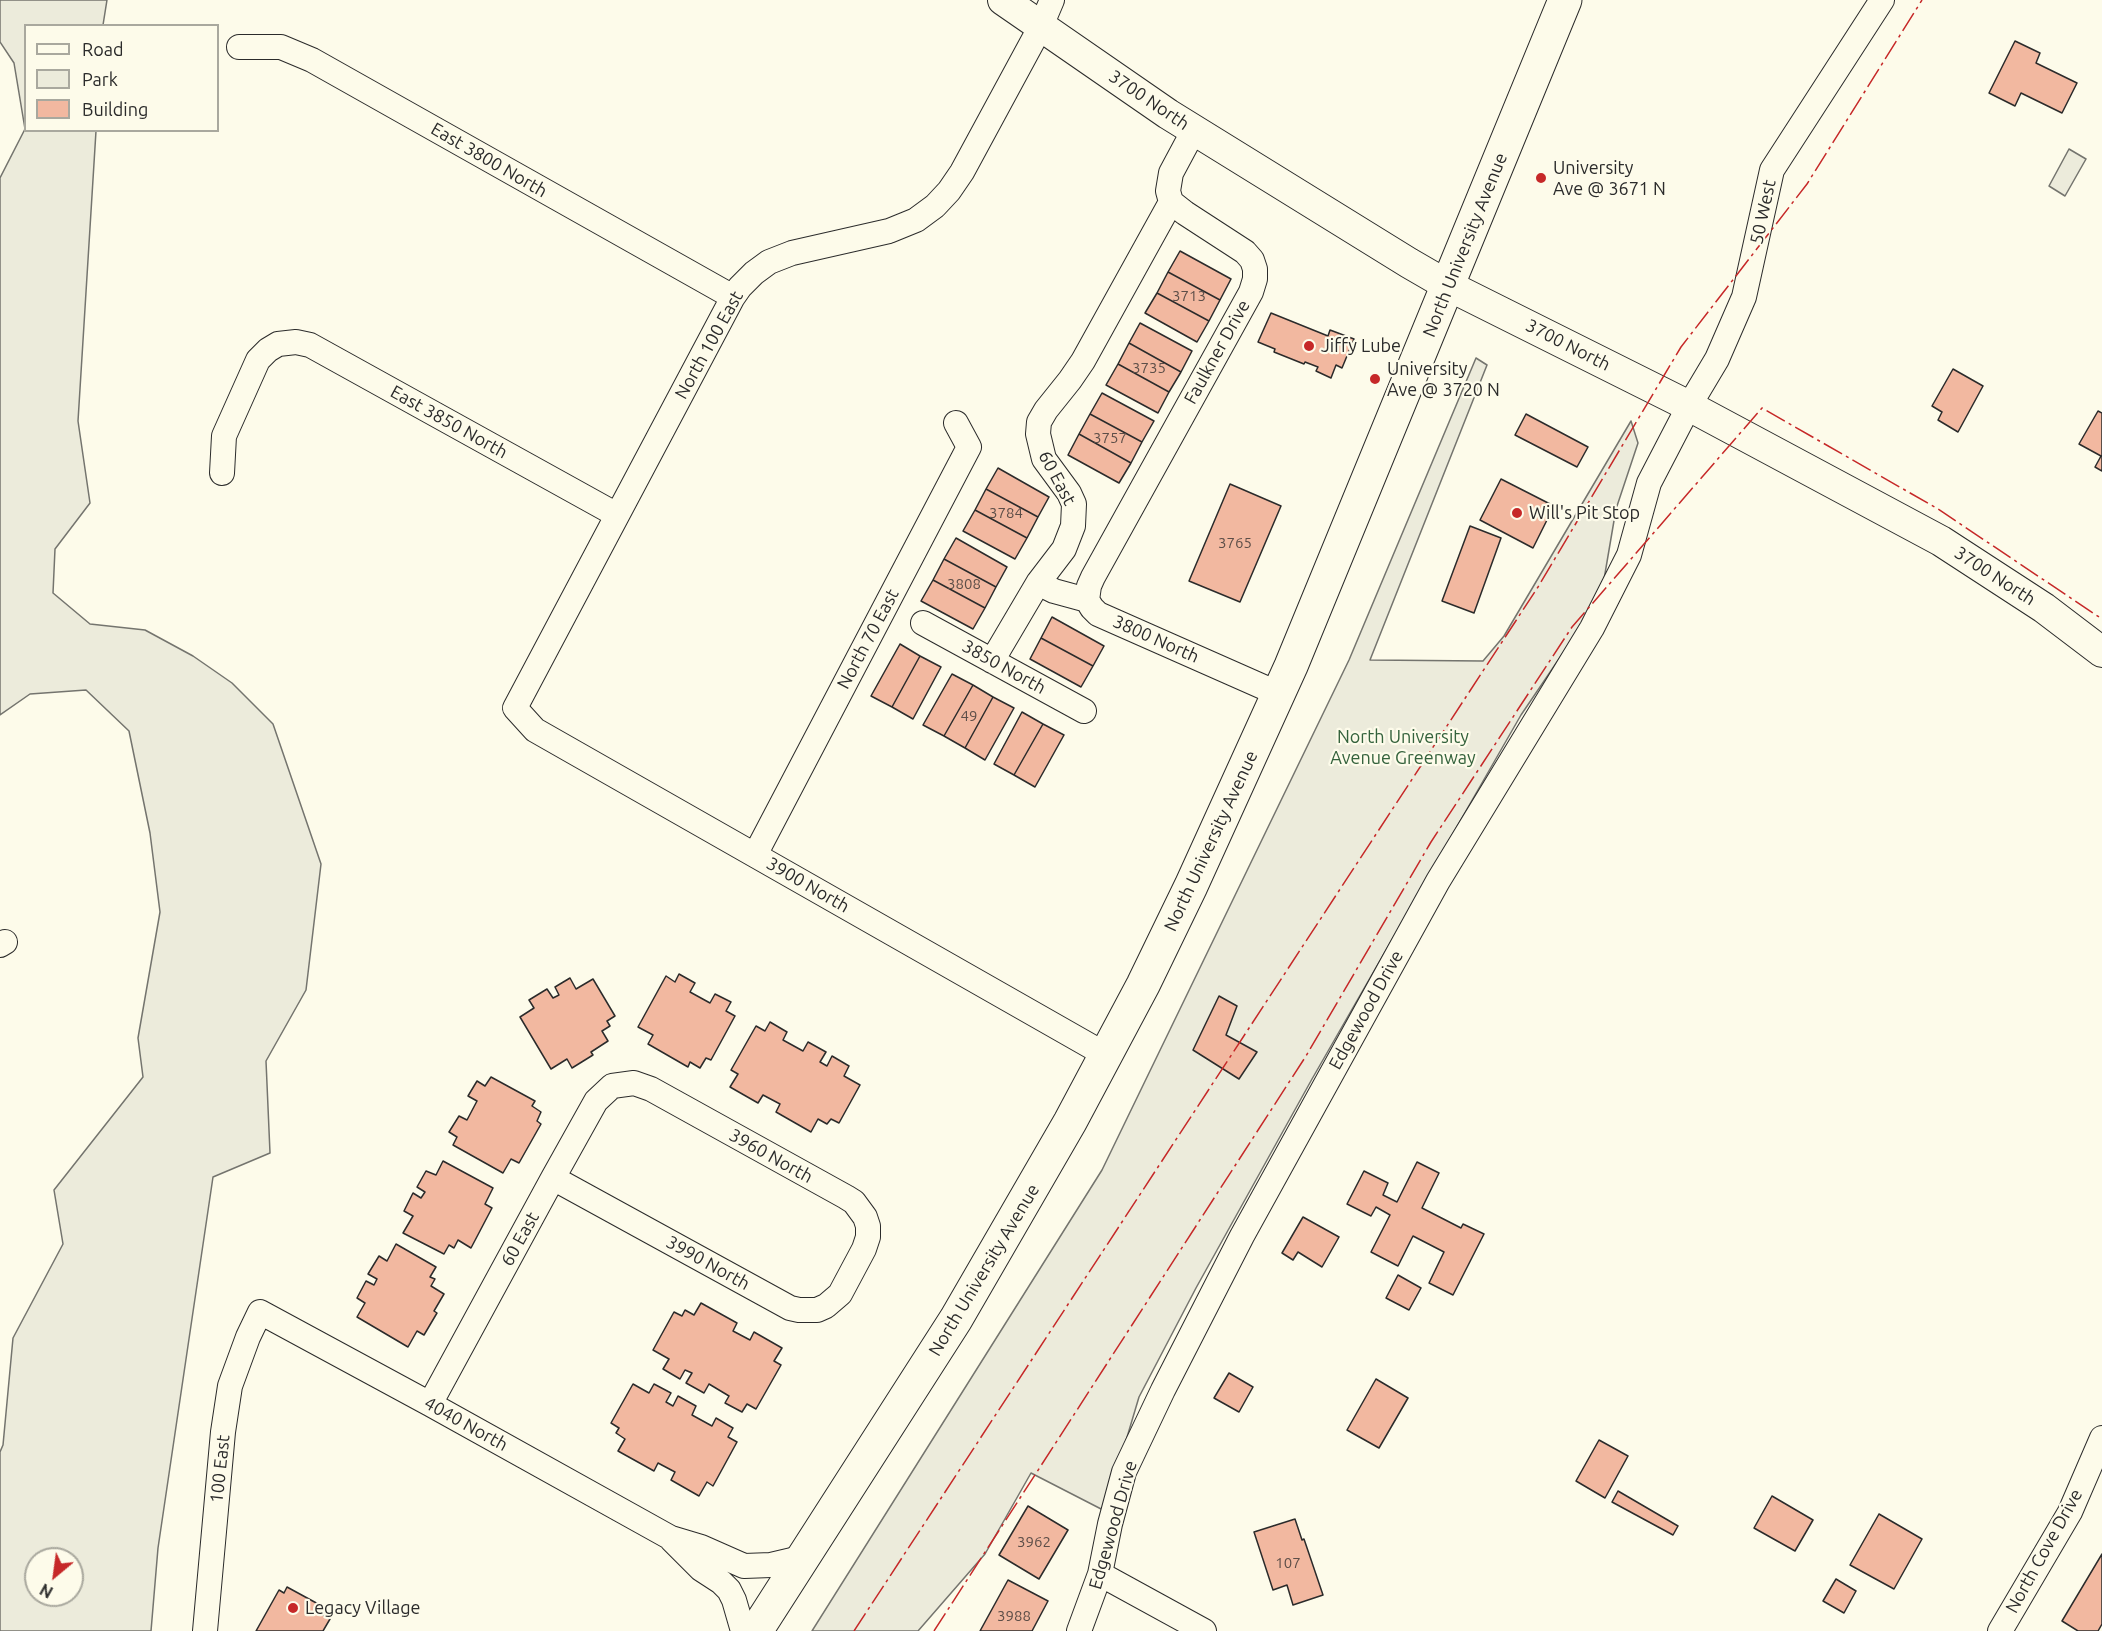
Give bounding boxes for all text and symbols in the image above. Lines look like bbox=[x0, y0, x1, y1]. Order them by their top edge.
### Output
legend bbox=[24, 24, 219, 132]
text: Road bbox=[82, 39, 124, 59]
street label: 3700 North bbox=[1105, 65, 1193, 135]
text: Park bbox=[82, 69, 118, 89]
text: Building bbox=[82, 99, 148, 119]
street label: East 3800 North bbox=[427, 118, 551, 202]
street label: North University Avenue bbox=[1418, 150, 1512, 340]
place label: University Ave @ 3671 N bbox=[1553, 157, 1666, 200]
marker: University Ave @ 3671 N bbox=[1534, 171, 1548, 185]
street label: 50 West bbox=[1746, 178, 1780, 246]
street label: North 100 East bbox=[670, 287, 748, 403]
house number: 3713 bbox=[1172, 287, 1206, 305]
street label: Faulkner Drive bbox=[1179, 296, 1255, 408]
street label: 3700 North bbox=[1522, 314, 1614, 376]
place label: Jiffy Lube bbox=[1321, 335, 1401, 357]
marker: Jiffy Lube bbox=[1302, 339, 1316, 353]
place label: University Ave @ 3720 N bbox=[1387, 358, 1500, 400]
house number: 3735 bbox=[1132, 359, 1166, 377]
marker: University Ave @ 3720 N bbox=[1368, 372, 1382, 386]
street label: East 3850 North bbox=[387, 381, 511, 463]
house number: 3757 bbox=[1093, 429, 1127, 447]
street label: 60 East bbox=[1034, 447, 1080, 509]
place label: Will's Pit Stop bbox=[1529, 502, 1640, 524]
house number: 3784 bbox=[989, 504, 1023, 522]
marker: Will's Pit Stop bbox=[1510, 506, 1524, 520]
house number: 3765 bbox=[1218, 534, 1252, 552]
street label: 3700 North bbox=[1950, 542, 2040, 610]
house number: 3808 bbox=[947, 575, 981, 593]
street label: North 70 East bbox=[833, 585, 903, 693]
street label: 3800 North bbox=[1109, 610, 1203, 668]
street label: 3850 North bbox=[958, 635, 1050, 699]
house number: 49 bbox=[961, 707, 977, 725]
park label: North University Avenue Greenway bbox=[1330, 726, 1476, 768]
street label: North University Avenue bbox=[1160, 747, 1262, 935]
street label: 3900 North bbox=[763, 853, 853, 917]
street label: Edgewood Drive bbox=[1324, 947, 1408, 1073]
street label: 3960 North bbox=[725, 1124, 817, 1188]
street label: North University Avenue bbox=[924, 1180, 1044, 1360]
street label: 60 East bbox=[496, 1208, 544, 1270]
street label: 3990 North bbox=[662, 1231, 754, 1295]
street label: 4040 North bbox=[420, 1392, 512, 1456]
street label: 100 East bbox=[206, 1434, 234, 1504]
street label: Edgewood Drive bbox=[1084, 1458, 1142, 1592]
street label: North Cove Drive bbox=[2001, 1485, 2087, 1617]
house number: 3962 bbox=[1017, 1533, 1051, 1551]
north arrow bbox=[24, 1547, 84, 1607]
house number: 107 bbox=[1275, 1554, 1301, 1572]
text: N bbox=[37, 1580, 56, 1602]
place label: Legacy Village bbox=[305, 1597, 420, 1619]
marker: Legacy Village bbox=[286, 1601, 300, 1615]
house number: 3988 bbox=[997, 1607, 1031, 1625]

